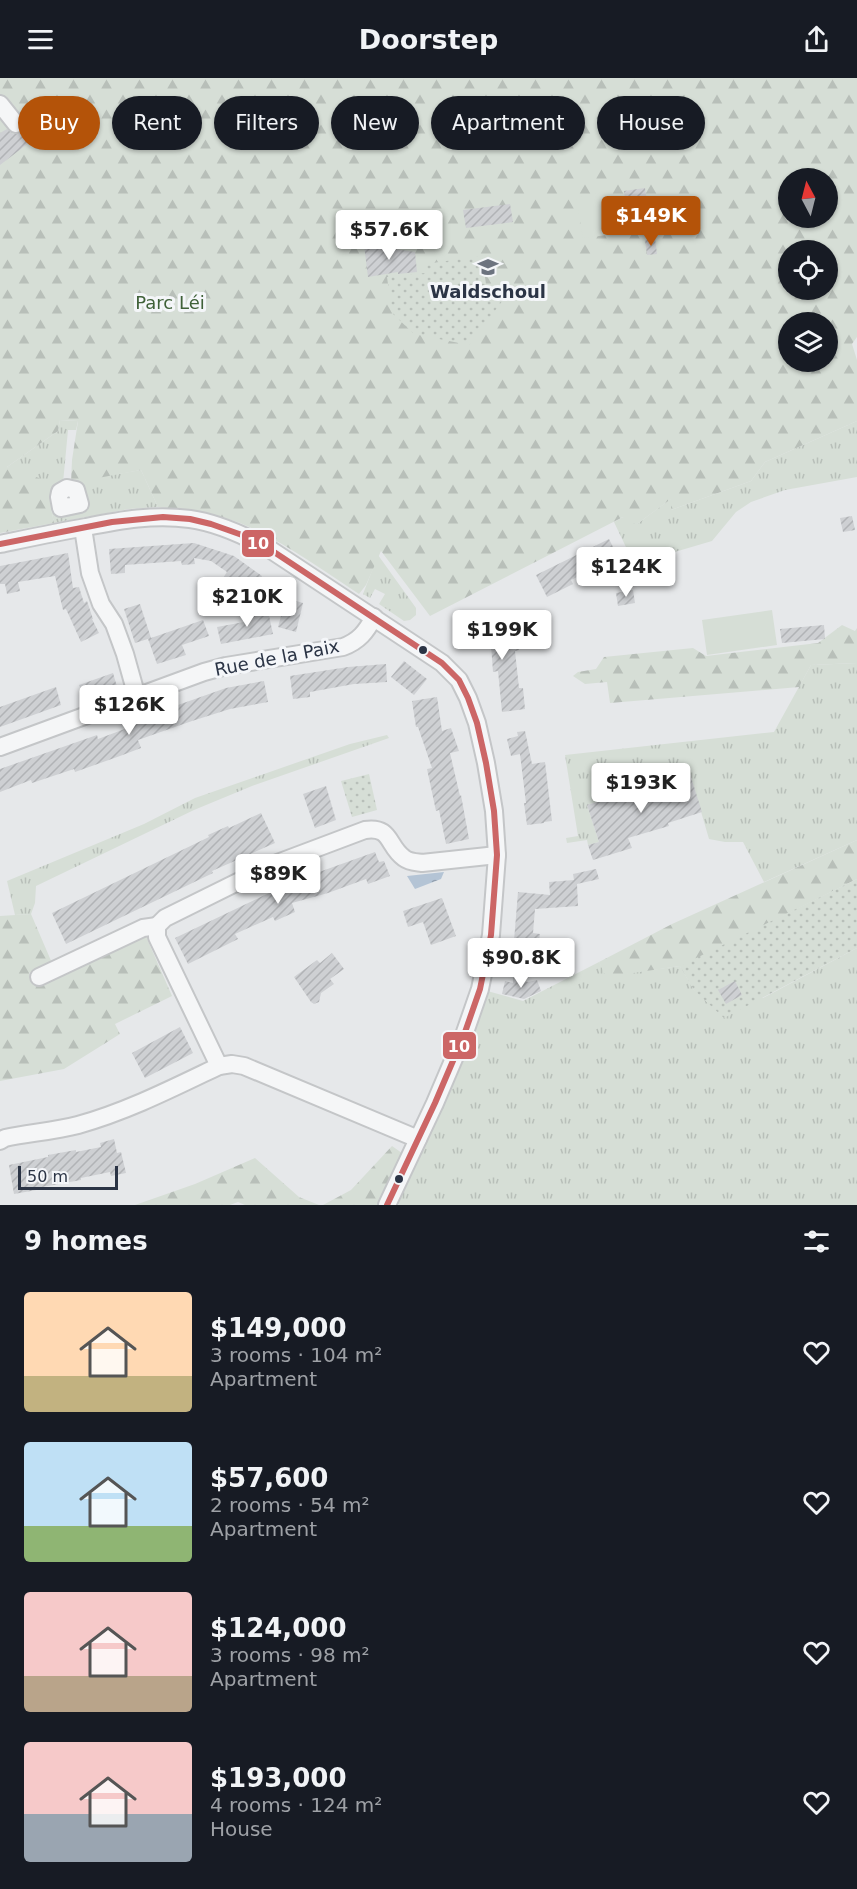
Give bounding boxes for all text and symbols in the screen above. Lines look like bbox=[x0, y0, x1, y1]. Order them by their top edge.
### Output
icon: menu bbox=[24, 23, 57, 56]
icon: share bbox=[800, 23, 833, 56]
text: Doorstep bbox=[359, 24, 498, 55]
chip: Buy bbox=[18, 96, 100, 150]
chip: Rent bbox=[112, 96, 202, 150]
chip: Filters bbox=[214, 96, 319, 150]
chip: New bbox=[331, 96, 419, 150]
chip: Apartment bbox=[431, 96, 585, 150]
chip: House bbox=[597, 96, 705, 150]
north arrow bbox=[778, 168, 838, 228]
map controls bbox=[778, 168, 838, 372]
pin: $149K bbox=[609, 196, 693, 247]
text: $149K bbox=[615, 203, 687, 227]
pin: $57.6K bbox=[340, 210, 438, 261]
text: $57.6K bbox=[350, 217, 428, 241]
button: locate bbox=[778, 240, 838, 300]
school or university icon: Waldschoul bbox=[476, 255, 500, 279]
place label: Waldschoul bbox=[430, 281, 546, 302]
park label: Parc Léi bbox=[135, 292, 205, 313]
button: layers bbox=[778, 312, 838, 372]
line badge: 10 bbox=[241, 529, 275, 558]
text: 10 bbox=[247, 534, 269, 553]
pin: $124K bbox=[584, 547, 668, 598]
text: $124K bbox=[590, 554, 662, 578]
pin: $210K bbox=[205, 577, 289, 628]
text: $210K bbox=[211, 584, 283, 608]
pin: $199K bbox=[460, 610, 544, 661]
text: $199K bbox=[466, 617, 538, 641]
street label: Rue de la Paix bbox=[213, 635, 341, 680]
unlabelled marker bbox=[417, 644, 429, 656]
pin: $126K bbox=[87, 685, 171, 736]
text: $126K bbox=[93, 692, 165, 716]
pin: $193K bbox=[599, 763, 683, 814]
text: $193K bbox=[605, 770, 677, 794]
pin: $89K bbox=[242, 854, 314, 905]
text: $89K bbox=[249, 861, 307, 885]
pin: $90.8K bbox=[472, 938, 570, 989]
text: $90.8K bbox=[482, 945, 560, 969]
line badge: 10 bbox=[442, 1031, 477, 1060]
text: 10 bbox=[448, 1037, 470, 1056]
scale bar bbox=[18, 1163, 118, 1190]
text: 50 m bbox=[27, 1167, 68, 1186]
unlabelled marker bbox=[393, 1173, 405, 1185]
icon: filters bbox=[800, 1225, 833, 1258]
text: 9 homes bbox=[24, 1226, 148, 1256]
text: $149,000 bbox=[210, 1313, 347, 1343]
icon: home bbox=[72, 1316, 144, 1388]
icon: heart bbox=[800, 1336, 833, 1369]
text: 3 rooms · 104 m² bbox=[210, 1343, 382, 1367]
text: Apartment bbox=[210, 1367, 317, 1391]
text: $57,600 bbox=[210, 1463, 328, 1493]
icon: home bbox=[72, 1466, 144, 1538]
icon: heart bbox=[800, 1486, 833, 1519]
text: 2 rooms · 54 m² bbox=[210, 1493, 370, 1517]
text: Apartment bbox=[210, 1517, 317, 1541]
text: $124,000 bbox=[210, 1613, 347, 1643]
icon: home bbox=[72, 1616, 144, 1688]
icon: heart bbox=[800, 1636, 833, 1669]
text: 3 rooms · 98 m² bbox=[210, 1643, 370, 1667]
text: Apartment bbox=[210, 1667, 317, 1691]
text: $193,000 bbox=[210, 1763, 347, 1793]
icon: home bbox=[72, 1766, 144, 1838]
icon: heart bbox=[800, 1786, 833, 1819]
text: 4 rooms · 124 m² bbox=[210, 1793, 382, 1817]
text: House bbox=[210, 1817, 273, 1841]

